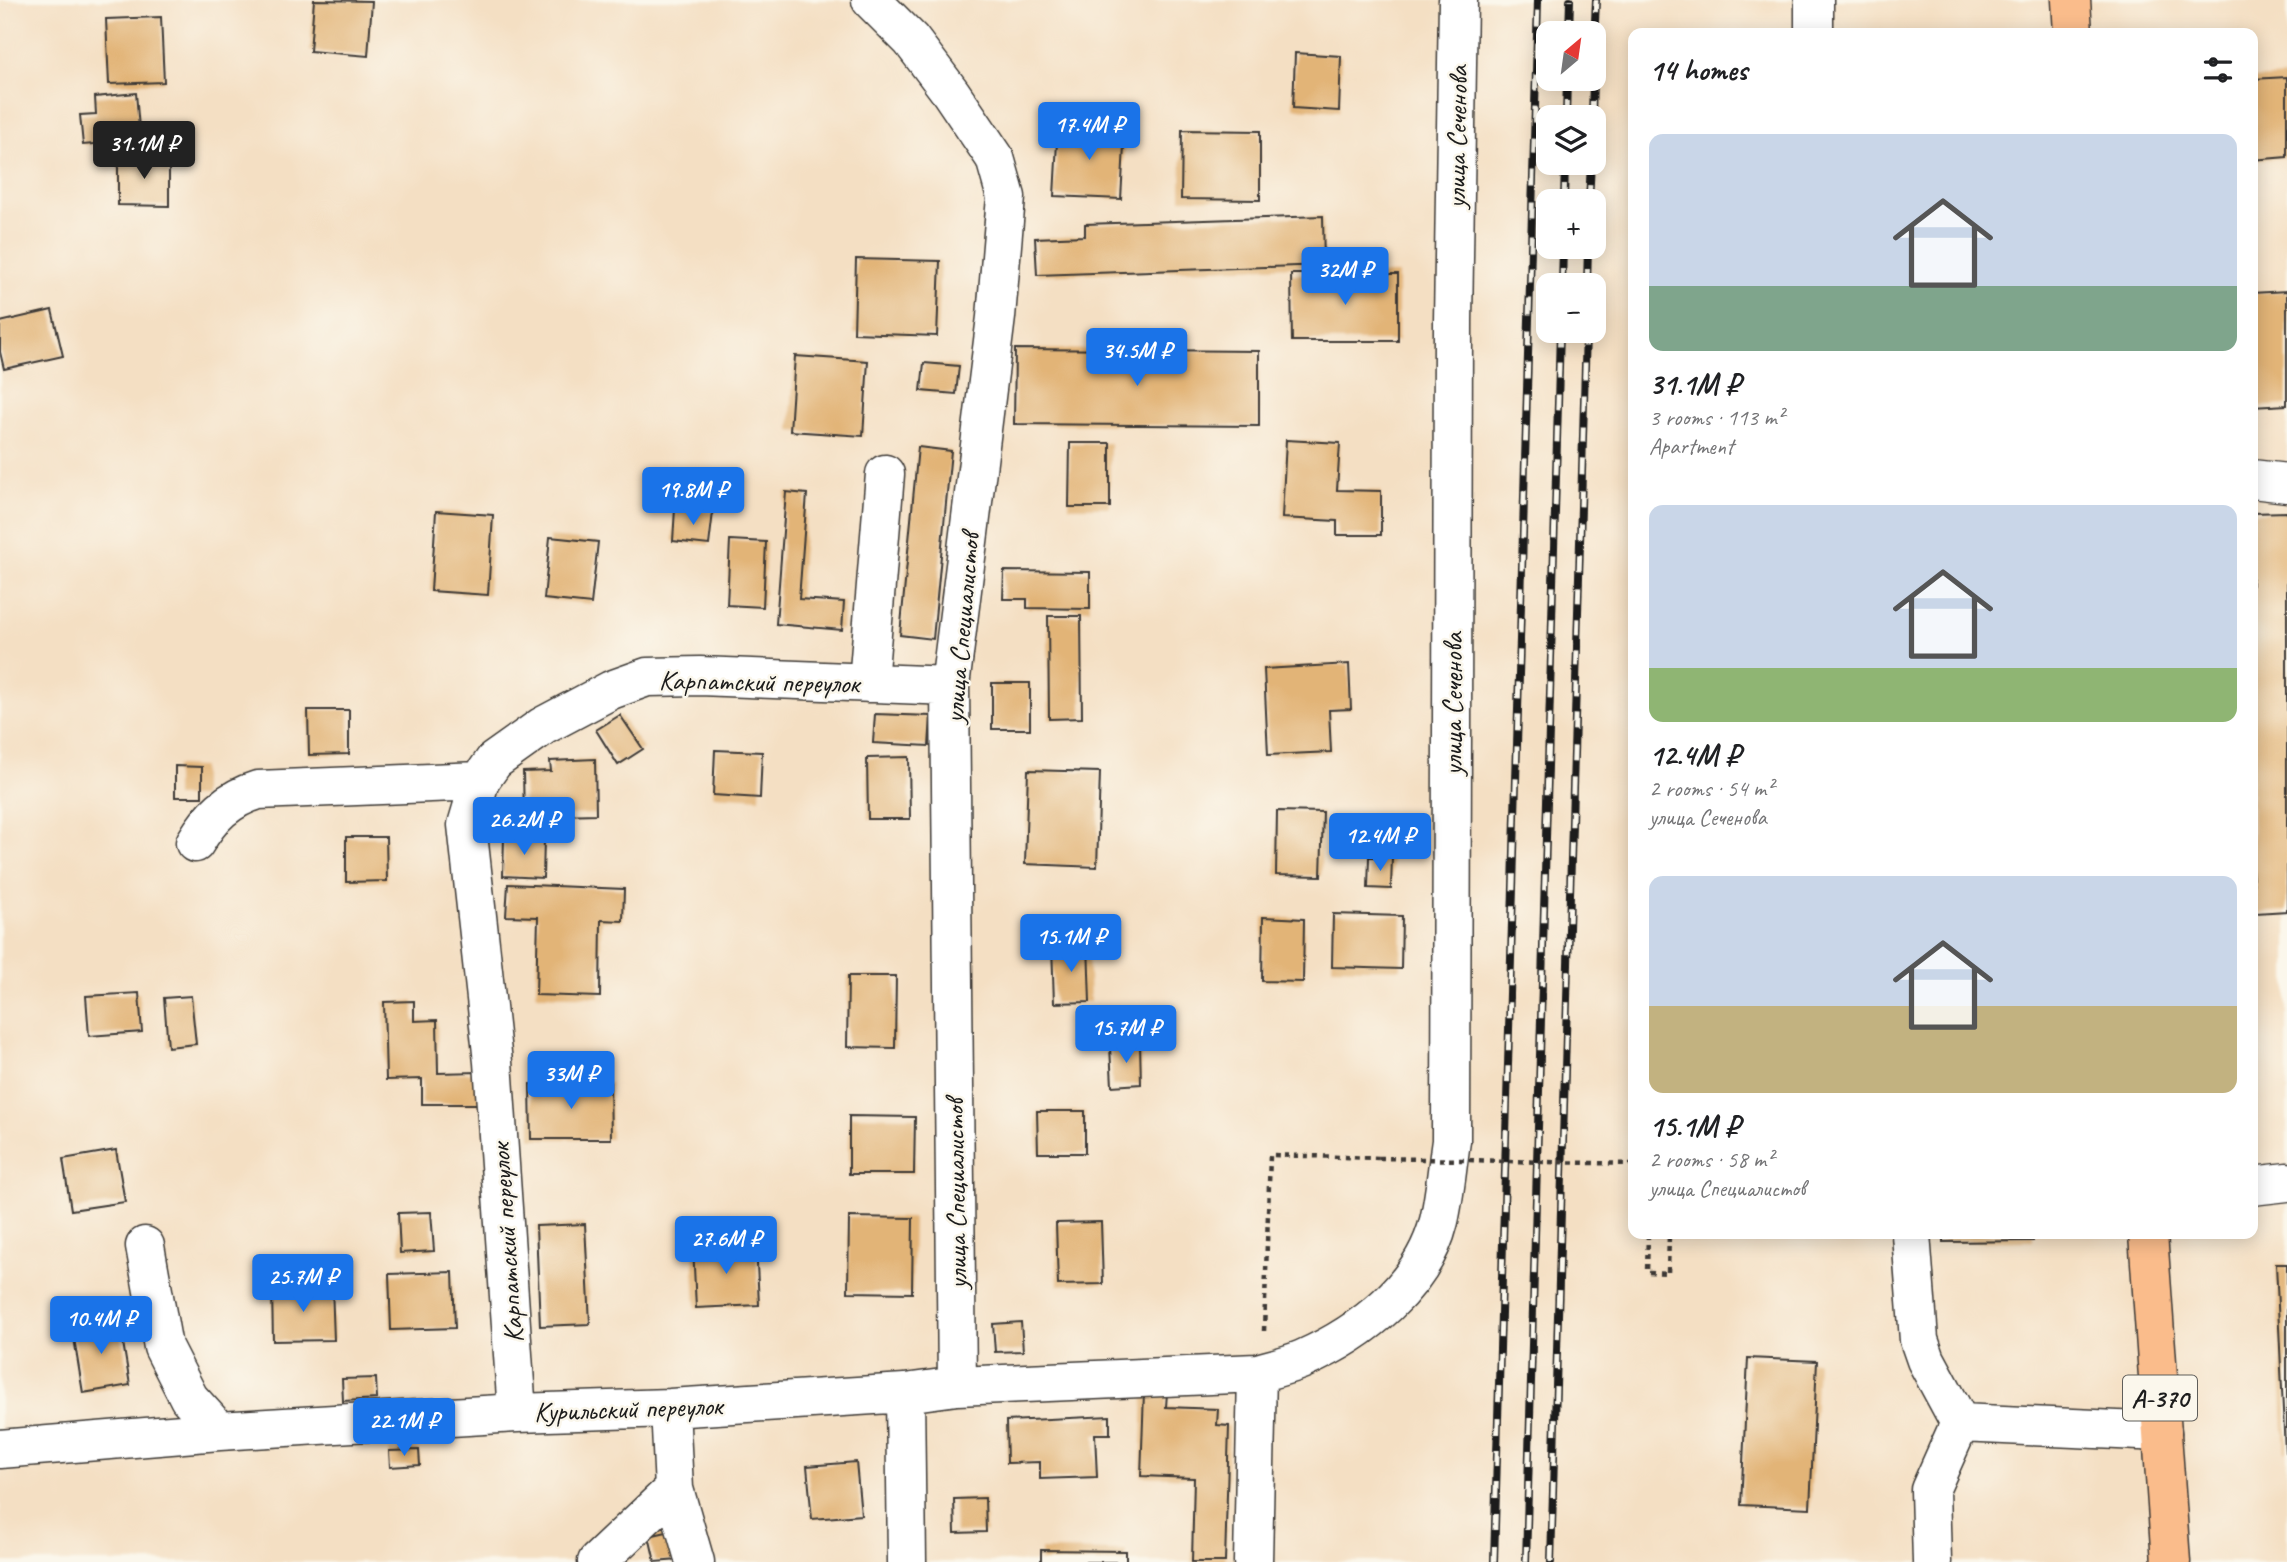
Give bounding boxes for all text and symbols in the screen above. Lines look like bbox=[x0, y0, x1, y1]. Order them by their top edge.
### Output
north arrow bbox=[1536, 21, 1606, 91]
map controls bbox=[1536, 21, 1606, 343]
text: 14 homes bbox=[1649, 51, 1747, 89]
icon: filters bbox=[2199, 51, 2237, 89]
street label: улица Сеченова bbox=[1438, 63, 1475, 211]
pin: 17.4M ₽ bbox=[1024, 102, 1154, 162]
button: layers bbox=[1536, 105, 1606, 175]
text: 17.4M ₽ bbox=[1054, 110, 1124, 139]
pin: 31.1M ₽ bbox=[79, 122, 209, 181]
text: 31.1M ₽ bbox=[109, 129, 179, 158]
icon: home bbox=[1880, 180, 2006, 306]
button: + bbox=[1536, 189, 1606, 259]
pin: 32M ₽ bbox=[1296, 247, 1394, 307]
text: 32M ₽ bbox=[1318, 255, 1372, 284]
button: − bbox=[1536, 273, 1606, 343]
pin: 34.5M ₽ bbox=[1072, 328, 1202, 388]
text: 34.5M ₽ bbox=[1102, 336, 1172, 365]
text: 31.1M ₽ bbox=[1649, 365, 1740, 403]
text: 3 rooms · 113 m² bbox=[1649, 403, 1784, 432]
text: Apartment bbox=[1649, 432, 1734, 461]
pin: 19.8M ₽ bbox=[628, 468, 758, 527]
text: 19.8M ₽ bbox=[658, 475, 728, 504]
street label: улица Специалистов bbox=[936, 527, 988, 726]
icon: home bbox=[1880, 551, 2006, 677]
street label: улица Сеченова bbox=[1435, 631, 1470, 778]
street label: Карпатский переулок bbox=[659, 662, 862, 701]
text: 12.4M ₽ bbox=[1649, 736, 1740, 774]
text: 2 rooms · 54 m² bbox=[1649, 774, 1773, 803]
pin: 26.2M ₽ bbox=[459, 798, 589, 857]
text: улица Сеченова bbox=[1649, 803, 1766, 832]
text: 26.2M ₽ bbox=[489, 805, 559, 834]
pin: 12.4M ₽ bbox=[1315, 814, 1445, 873]
text: 12.4M ₽ bbox=[1345, 821, 1415, 850]
pin: 15.1M ₽ bbox=[1006, 914, 1136, 974]
text: 15.1M ₽ bbox=[1036, 922, 1106, 951]
icon: home bbox=[1880, 922, 2006, 1048]
pin: 15.7M ₽ bbox=[1061, 1006, 1191, 1065]
text: 15.7M ₽ bbox=[1091, 1013, 1161, 1042]
pin: 33M ₽ bbox=[522, 1052, 620, 1111]
text: 33M ₽ bbox=[544, 1059, 598, 1088]
street label: улица Специалистов bbox=[936, 1094, 975, 1292]
text: 15.1M ₽ bbox=[1649, 1107, 1740, 1145]
street label: Карпатский переулок bbox=[482, 1139, 531, 1344]
text: 2 rooms · 58 m² bbox=[1649, 1145, 1773, 1174]
text: улица Специалистов bbox=[1649, 1174, 1805, 1203]
pin: 27.6M ₽ bbox=[661, 1216, 791, 1276]
text: 27.6M ₽ bbox=[691, 1224, 761, 1253]
pin: 25.7M ₽ bbox=[238, 1254, 368, 1314]
text: 25.7M ₽ bbox=[268, 1262, 338, 1291]
pin: 10.4M ₽ bbox=[36, 1296, 166, 1356]
text: 10.4M ₽ bbox=[66, 1304, 136, 1333]
road number: А-370 bbox=[2123, 1376, 2197, 1420]
street label: Курильский переулок bbox=[533, 1388, 725, 1429]
pin: 22.1M ₽ bbox=[339, 1398, 469, 1458]
text: 22.1M ₽ bbox=[369, 1406, 439, 1435]

